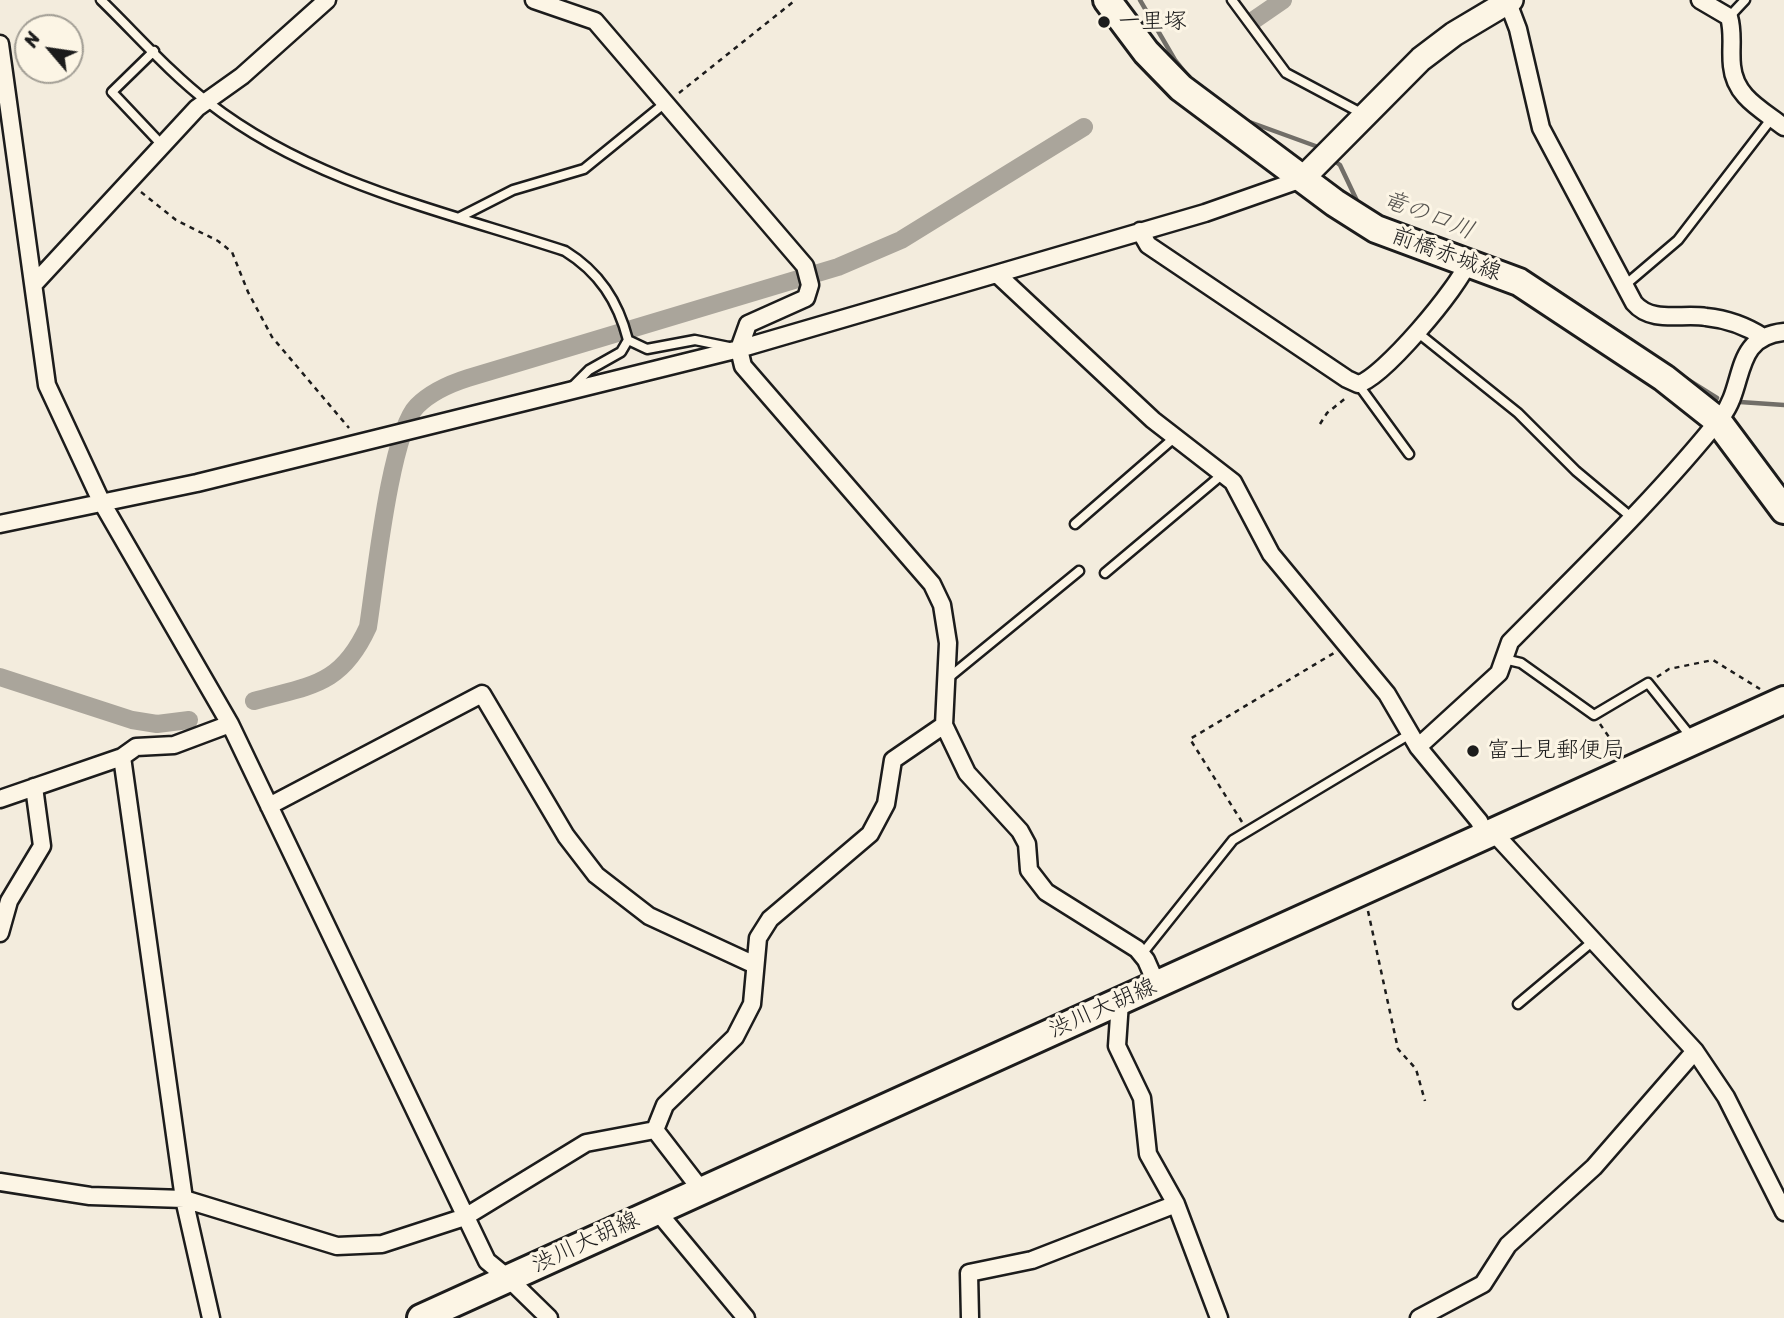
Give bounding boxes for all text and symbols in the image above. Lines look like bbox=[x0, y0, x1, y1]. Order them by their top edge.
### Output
place label: 一里塚 bbox=[1118, 8, 1187, 36]
north arrow bbox=[14, 14, 84, 84]
marker: 一里塚 bbox=[1096, 14, 1112, 30]
text: N bbox=[14, 26, 50, 53]
water label: 竜の口川 bbox=[1378, 185, 1478, 247]
street label: 前橋赤城線 bbox=[1387, 222, 1505, 288]
place label: 富士見郵便局 bbox=[1487, 737, 1625, 765]
marker: 富士見郵便局 bbox=[1465, 743, 1481, 759]
street label: 渋川大胡線 bbox=[1045, 973, 1161, 1045]
street label: 渋川大胡線 bbox=[528, 1206, 644, 1280]

